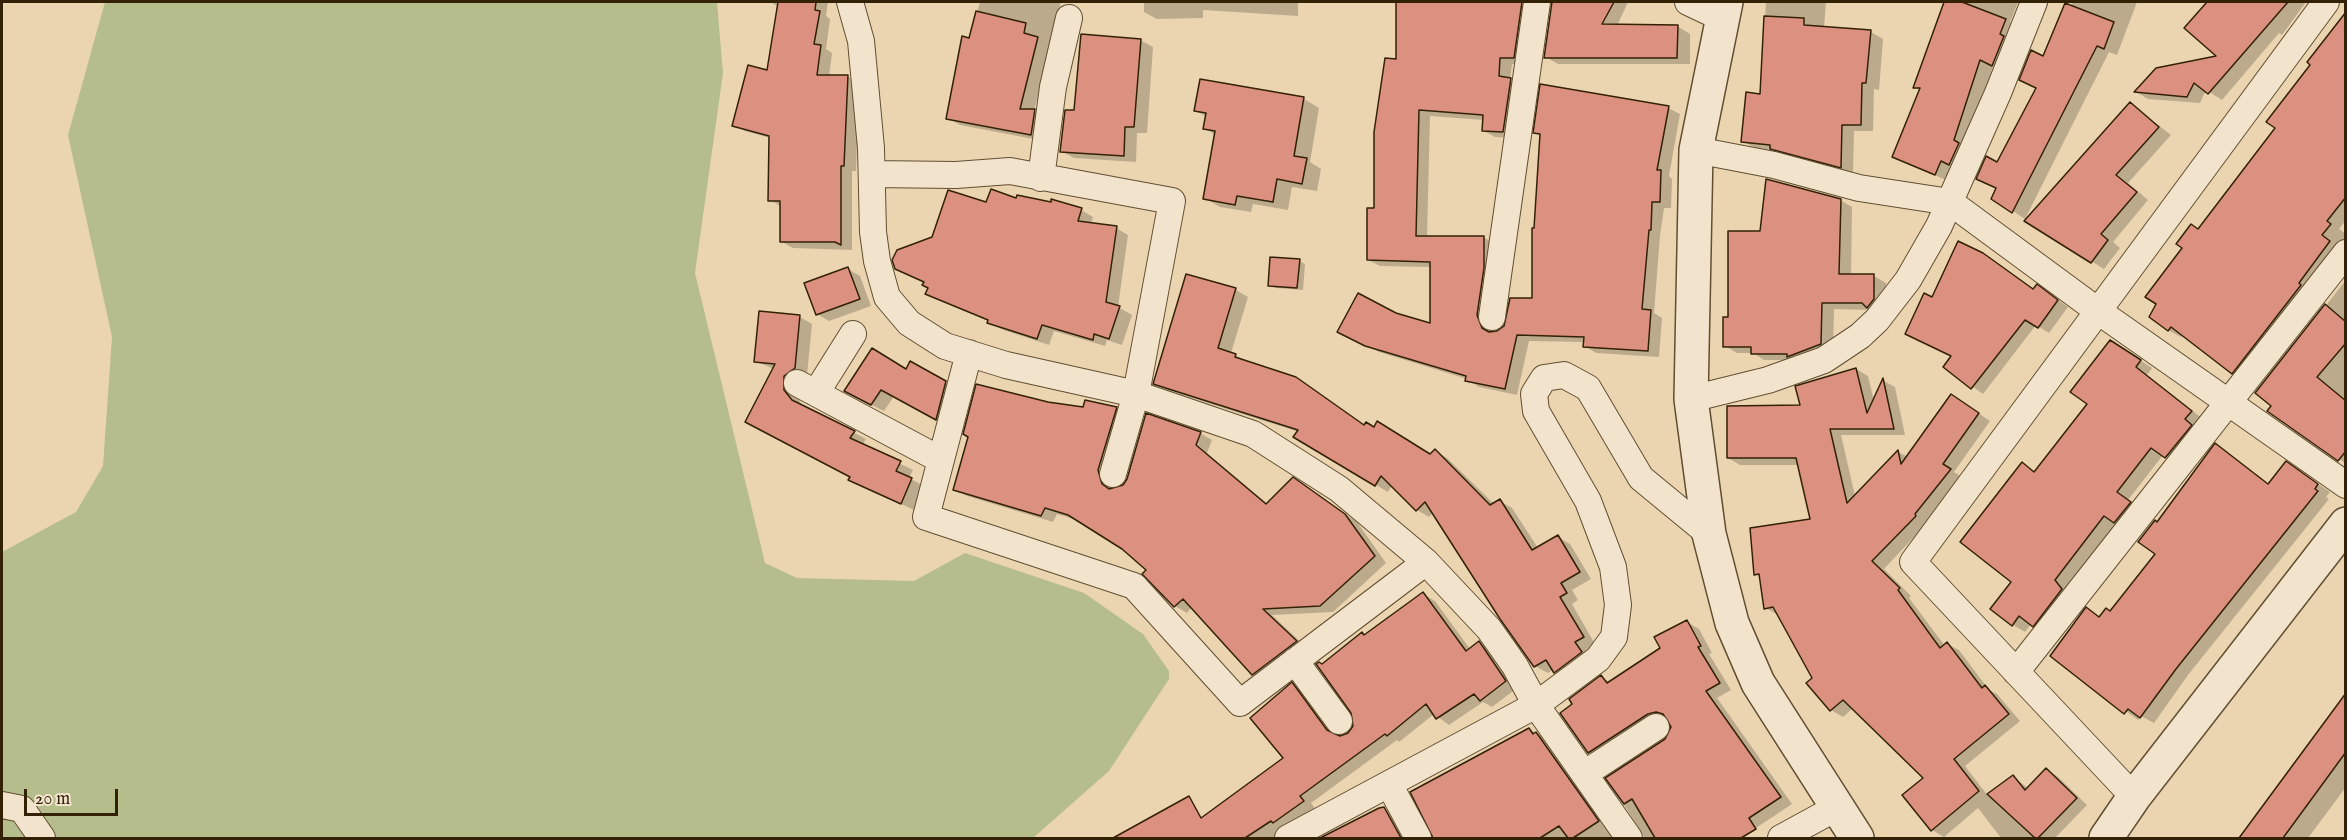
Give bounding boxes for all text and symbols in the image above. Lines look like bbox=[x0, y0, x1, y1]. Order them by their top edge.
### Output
scale bar bbox=[27, 777, 122, 815]
text: 20 m bbox=[35, 788, 70, 811]

